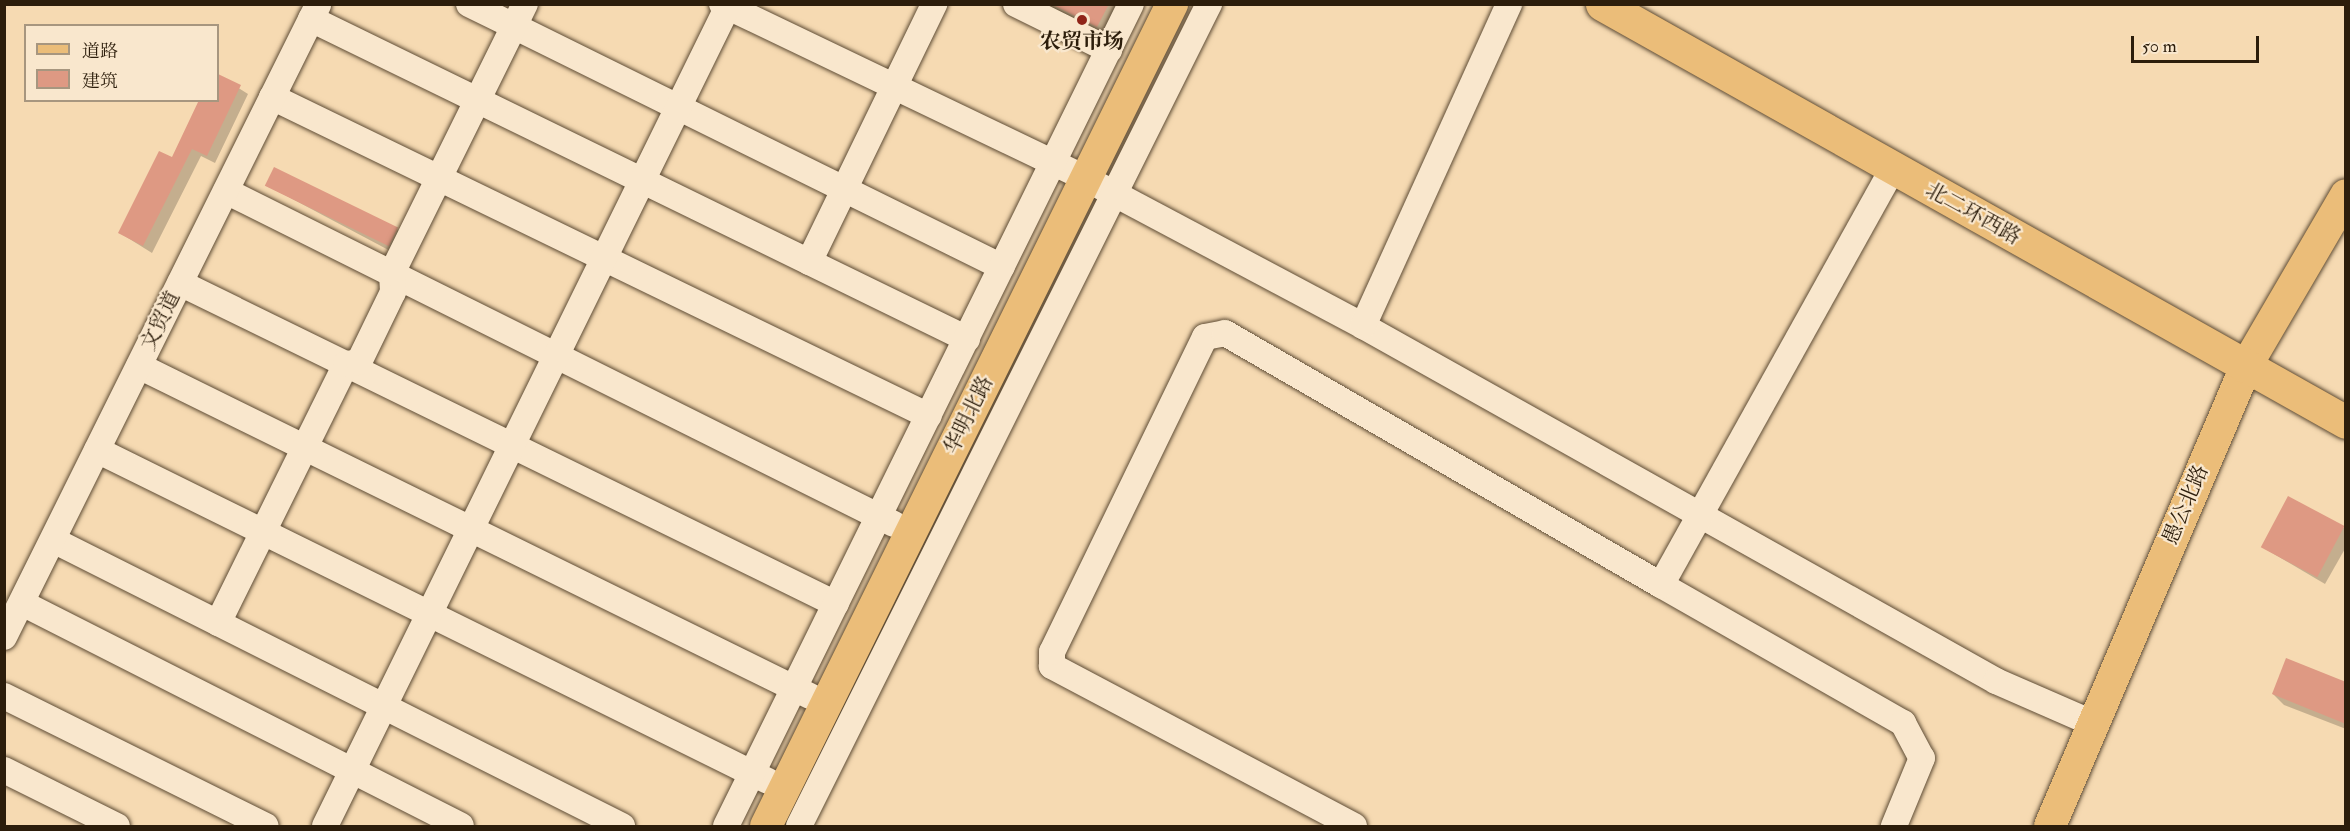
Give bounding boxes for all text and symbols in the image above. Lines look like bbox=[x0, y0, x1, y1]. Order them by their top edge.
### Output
marker: 农贸市场 bbox=[1075, 13, 1089, 27]
legend bbox=[24, 24, 219, 102]
scale bar bbox=[2134, 24, 2262, 62]
place label: 农贸市场 bbox=[1040, 29, 1124, 55]
text: 50 m bbox=[2142, 35, 2177, 58]
text: 道路 bbox=[82, 40, 118, 63]
text: 建筑 bbox=[82, 70, 118, 93]
street label: 北二环西路 bbox=[1921, 178, 2025, 250]
street label: 文贸道 bbox=[136, 287, 186, 355]
street label: 华明北路 bbox=[939, 372, 999, 458]
street label: 愚公北路 bbox=[2158, 461, 2214, 549]

